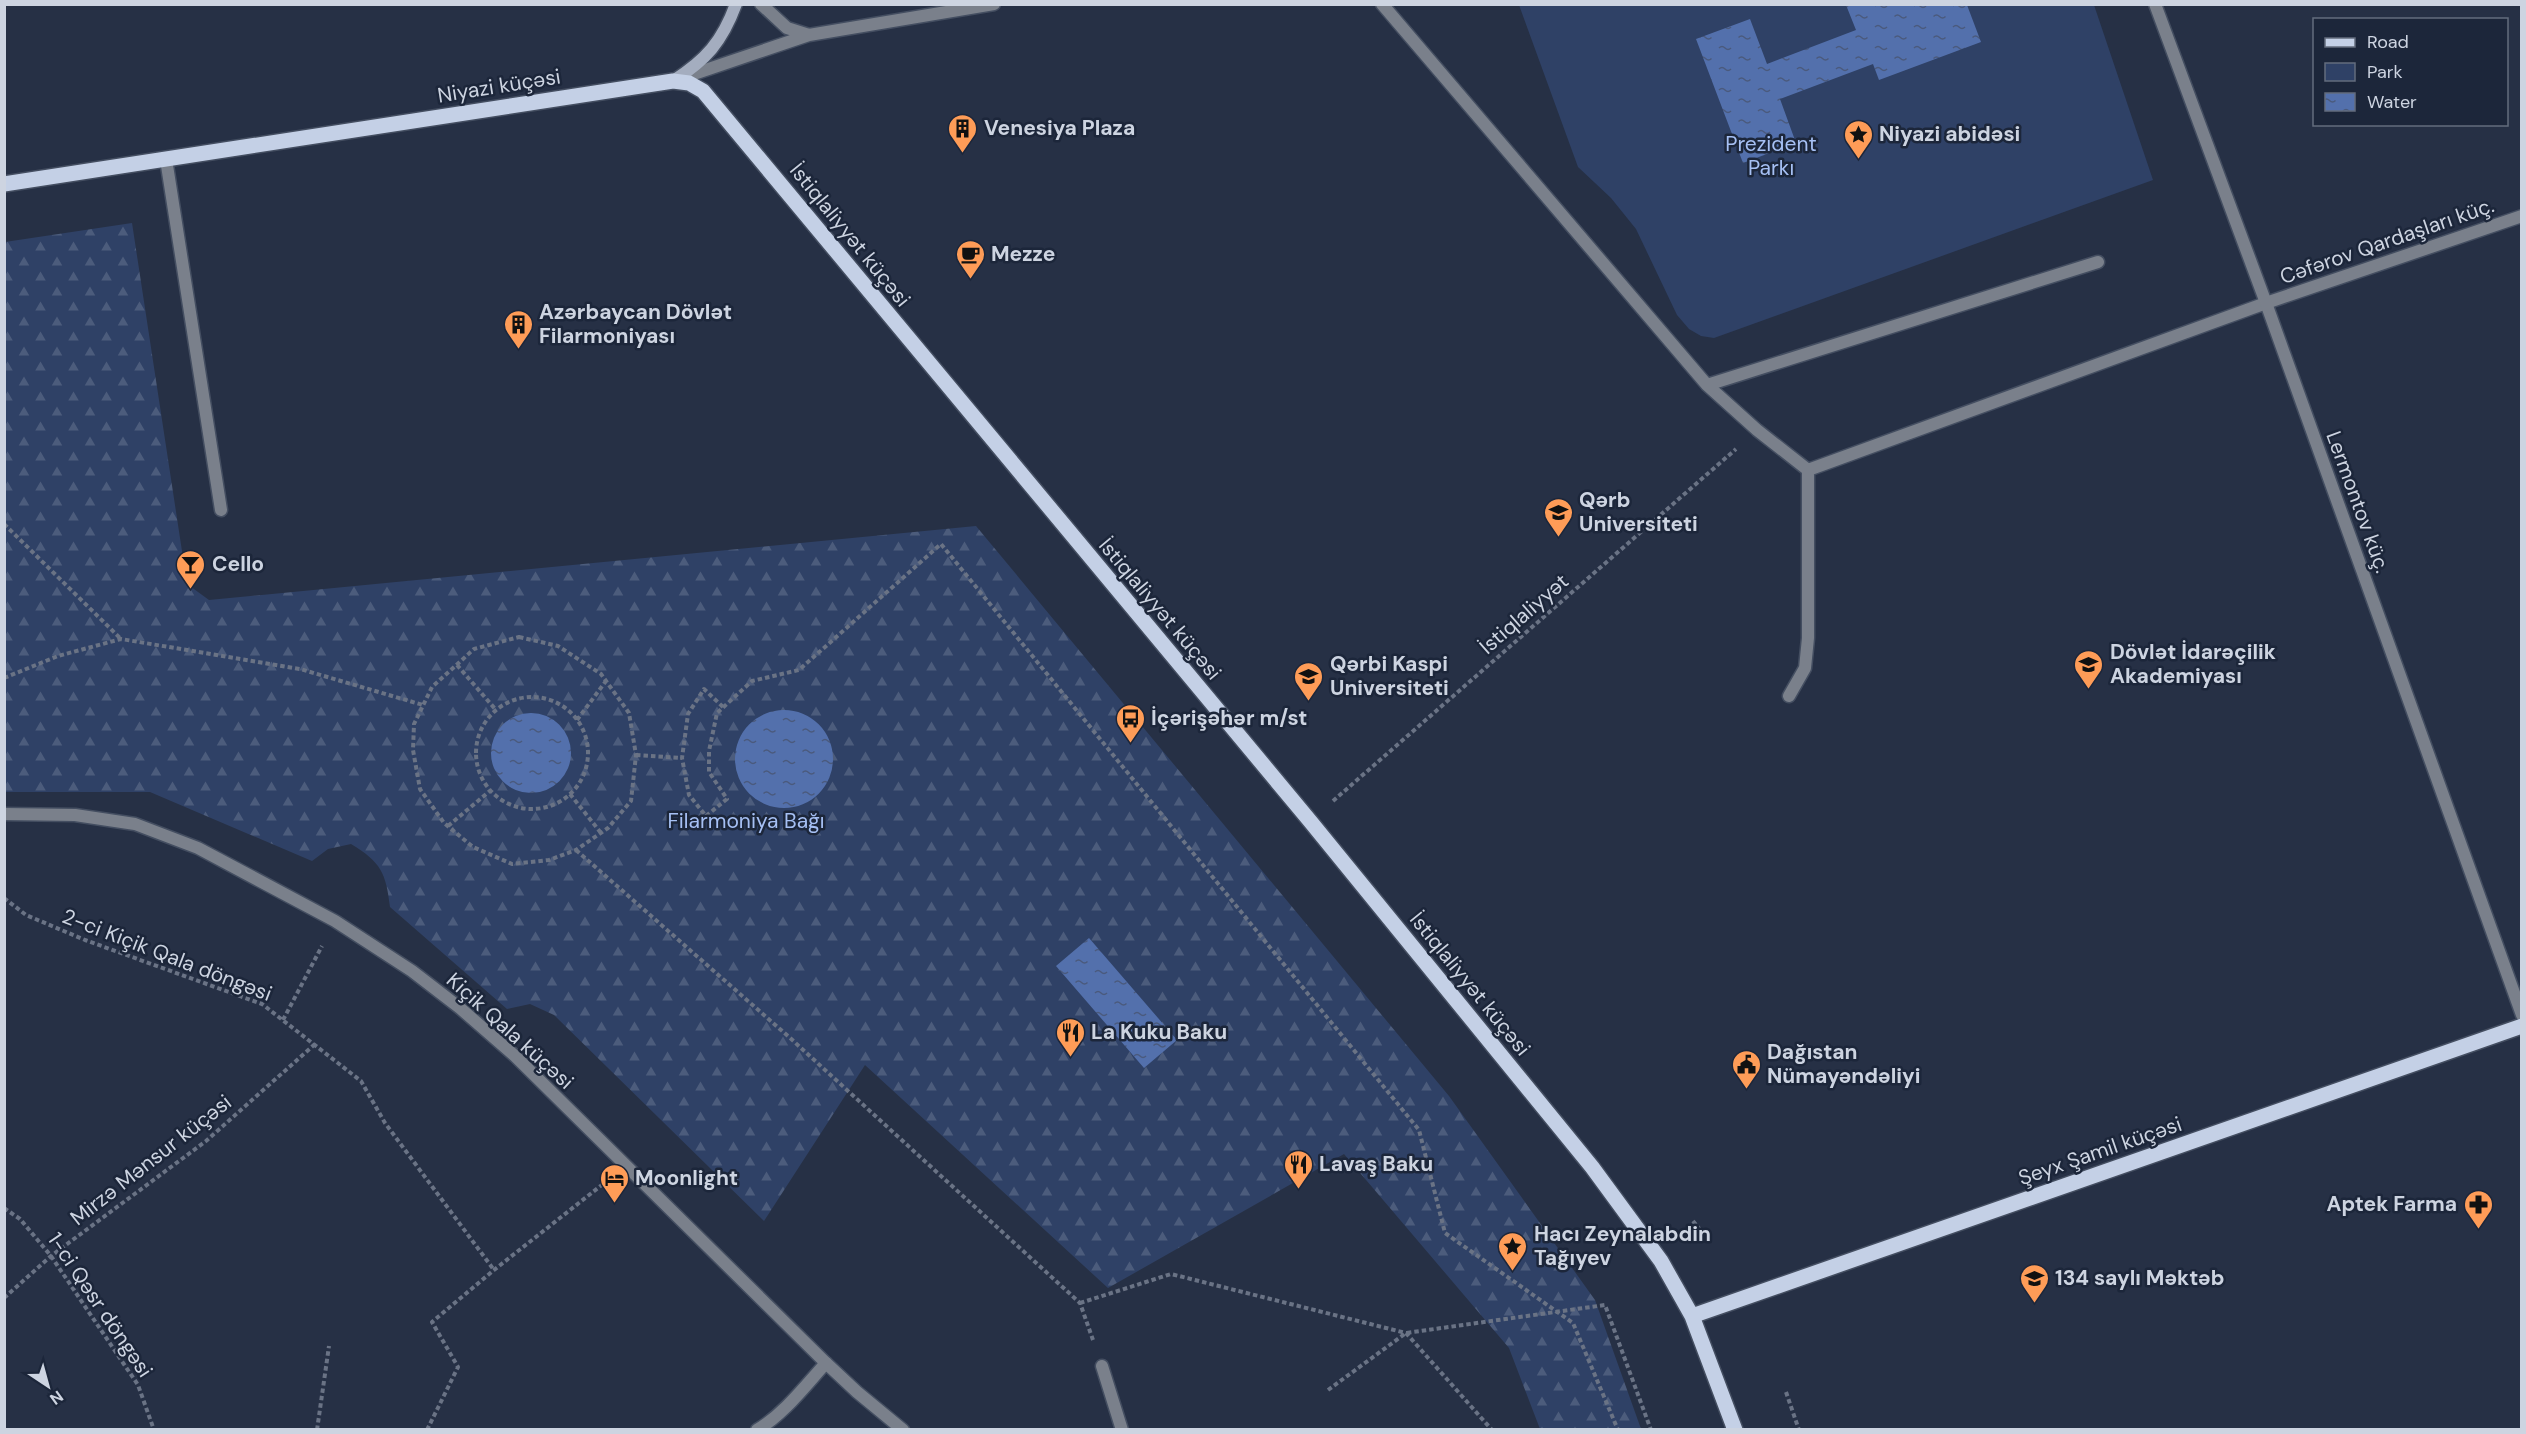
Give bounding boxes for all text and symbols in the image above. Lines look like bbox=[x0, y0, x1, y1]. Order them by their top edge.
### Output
legend bbox=[2313, 18, 2508, 126]
text: Road bbox=[2367, 30, 2409, 54]
text: Park bbox=[2367, 60, 2403, 84]
street label: Niyazi küçəsi bbox=[435, 62, 563, 110]
text: Water bbox=[2367, 90, 2417, 114]
building icon: Venesiya Plaza bbox=[947, 112, 979, 154]
place label: Venesiya Plaza bbox=[984, 114, 1135, 142]
place icon: Niyazi abidəsi bbox=[1842, 118, 1874, 160]
place label: Niyazi abidəsi bbox=[1879, 120, 2020, 148]
park label: Prezident Parkı bbox=[1725, 130, 1817, 182]
street label: İstiqlaliyyət küçəsi bbox=[783, 157, 917, 313]
street label: Cəfərov Qardaşları küç. bbox=[2276, 191, 2498, 291]
cafe icon: Mezze bbox=[954, 238, 986, 280]
place label: Mezze bbox=[991, 240, 1055, 268]
place label: Azərbaycan Dövlət Filarmoniyası bbox=[539, 298, 732, 350]
building icon: Azərbaycan Dövlət Filarmoniyası bbox=[502, 308, 534, 350]
street label: Lermontov küç. bbox=[2319, 427, 2397, 577]
place label: Qərb Universiteti bbox=[1579, 486, 1698, 538]
school or university icon: Qərb Universiteti bbox=[1542, 496, 1574, 538]
street label: İstiqlaliyyət küçəsi bbox=[1092, 532, 1228, 686]
bar icon: Cello bbox=[175, 548, 207, 590]
place label: Cello bbox=[212, 550, 264, 578]
street label: İstiqlaliyyət bbox=[1474, 568, 1574, 660]
place label: Dövlət İdarəçilik Akademiyası bbox=[2110, 638, 2276, 690]
school or university icon: Dövlət İdarəçilik Akademiyası bbox=[2073, 648, 2105, 690]
place label: Qərbi Kaspi Universiteti bbox=[1330, 650, 1449, 702]
school or university icon: Qərbi Kaspi Universiteti bbox=[1293, 660, 1325, 702]
bus stop icon: İçərişəhər m/st bbox=[1114, 702, 1146, 744]
place label: İçərişəhər m/st bbox=[1151, 704, 1307, 732]
park label: Filarmoniya Bağı bbox=[668, 807, 824, 835]
street label: 2-ci Kiçik Qala döngəsi bbox=[58, 902, 276, 1008]
street label: İstiqlaliyyət küçəsi bbox=[1403, 906, 1537, 1062]
street label: Kiçik Qala küçəsi bbox=[440, 966, 580, 1096]
restaurant icon: La Kuku Baku bbox=[1054, 1016, 1086, 1058]
place label: La Kuku Baku bbox=[1091, 1018, 1227, 1046]
place label: Dağıstan Nümayəndəliyi bbox=[1767, 1038, 1921, 1090]
public building icon: Dağıstan Nümayəndəliyi bbox=[1730, 1048, 1762, 1090]
street label: Mirzə Mənsur küçəsi bbox=[65, 1088, 237, 1232]
street label: Şeyx Şamil küçəsi bbox=[2015, 1110, 2185, 1192]
restaurant icon: Lavaş Baku bbox=[1282, 1148, 1314, 1190]
place label: Lavaş Baku bbox=[1319, 1150, 1433, 1178]
hotel icon: Moonlight bbox=[598, 1162, 630, 1204]
place label: Moonlight bbox=[635, 1164, 738, 1192]
pharmacy icon: Aptek Farma bbox=[2462, 1188, 2494, 1230]
place label: Aptek Farma bbox=[2327, 1190, 2457, 1218]
place label: Hacı Zeynalabdin Tağıyev bbox=[1534, 1220, 1711, 1272]
street label: 1-ci Qəsr döngəsi bbox=[41, 1227, 159, 1383]
place icon: Hacı Zeynalabdin Tağıyev bbox=[1497, 1230, 1529, 1272]
school or university icon: 134 saylı Məktəb bbox=[2018, 1262, 2050, 1304]
place label: 134 saylı Məktəb bbox=[2055, 1264, 2224, 1292]
north arrow bbox=[18, 1356, 78, 1416]
text: N bbox=[46, 1386, 67, 1410]

